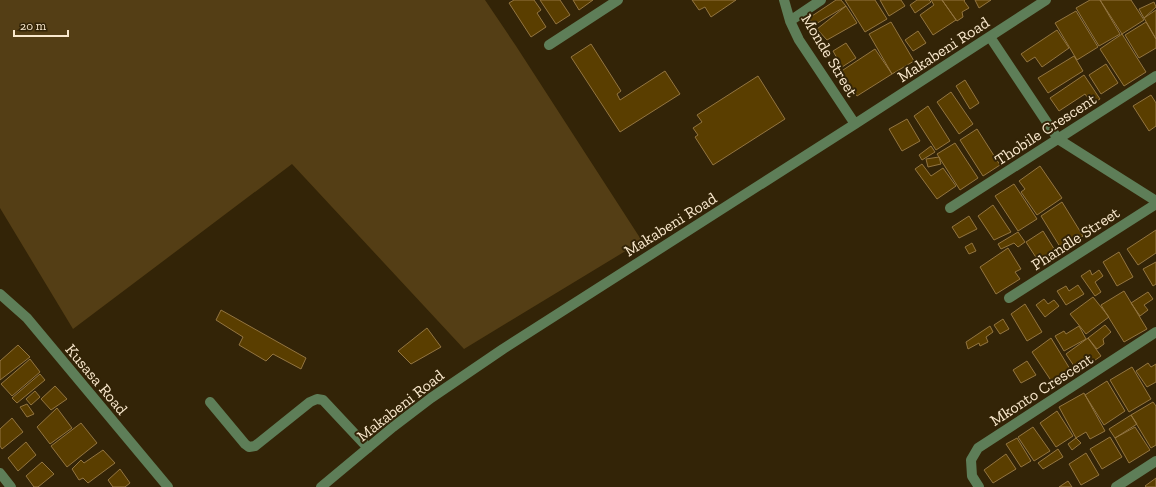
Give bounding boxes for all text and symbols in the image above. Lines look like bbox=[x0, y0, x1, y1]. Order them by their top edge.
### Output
street label: Monde Street bbox=[797, 10, 862, 100]
scale bar bbox=[14, 12, 68, 38]
street label: Makabeni Road bbox=[894, 13, 993, 86]
text: 20 m bbox=[20, 19, 47, 33]
street label: Thobile Crescent bbox=[991, 90, 1100, 169]
street label: Makabeni Road bbox=[621, 188, 720, 260]
street label: Phandle Street bbox=[1028, 203, 1123, 274]
street label: Kusasa Road bbox=[62, 340, 132, 419]
street label: Mkonto Crescent bbox=[986, 349, 1096, 430]
street label: Makabeni Road bbox=[353, 365, 448, 445]

